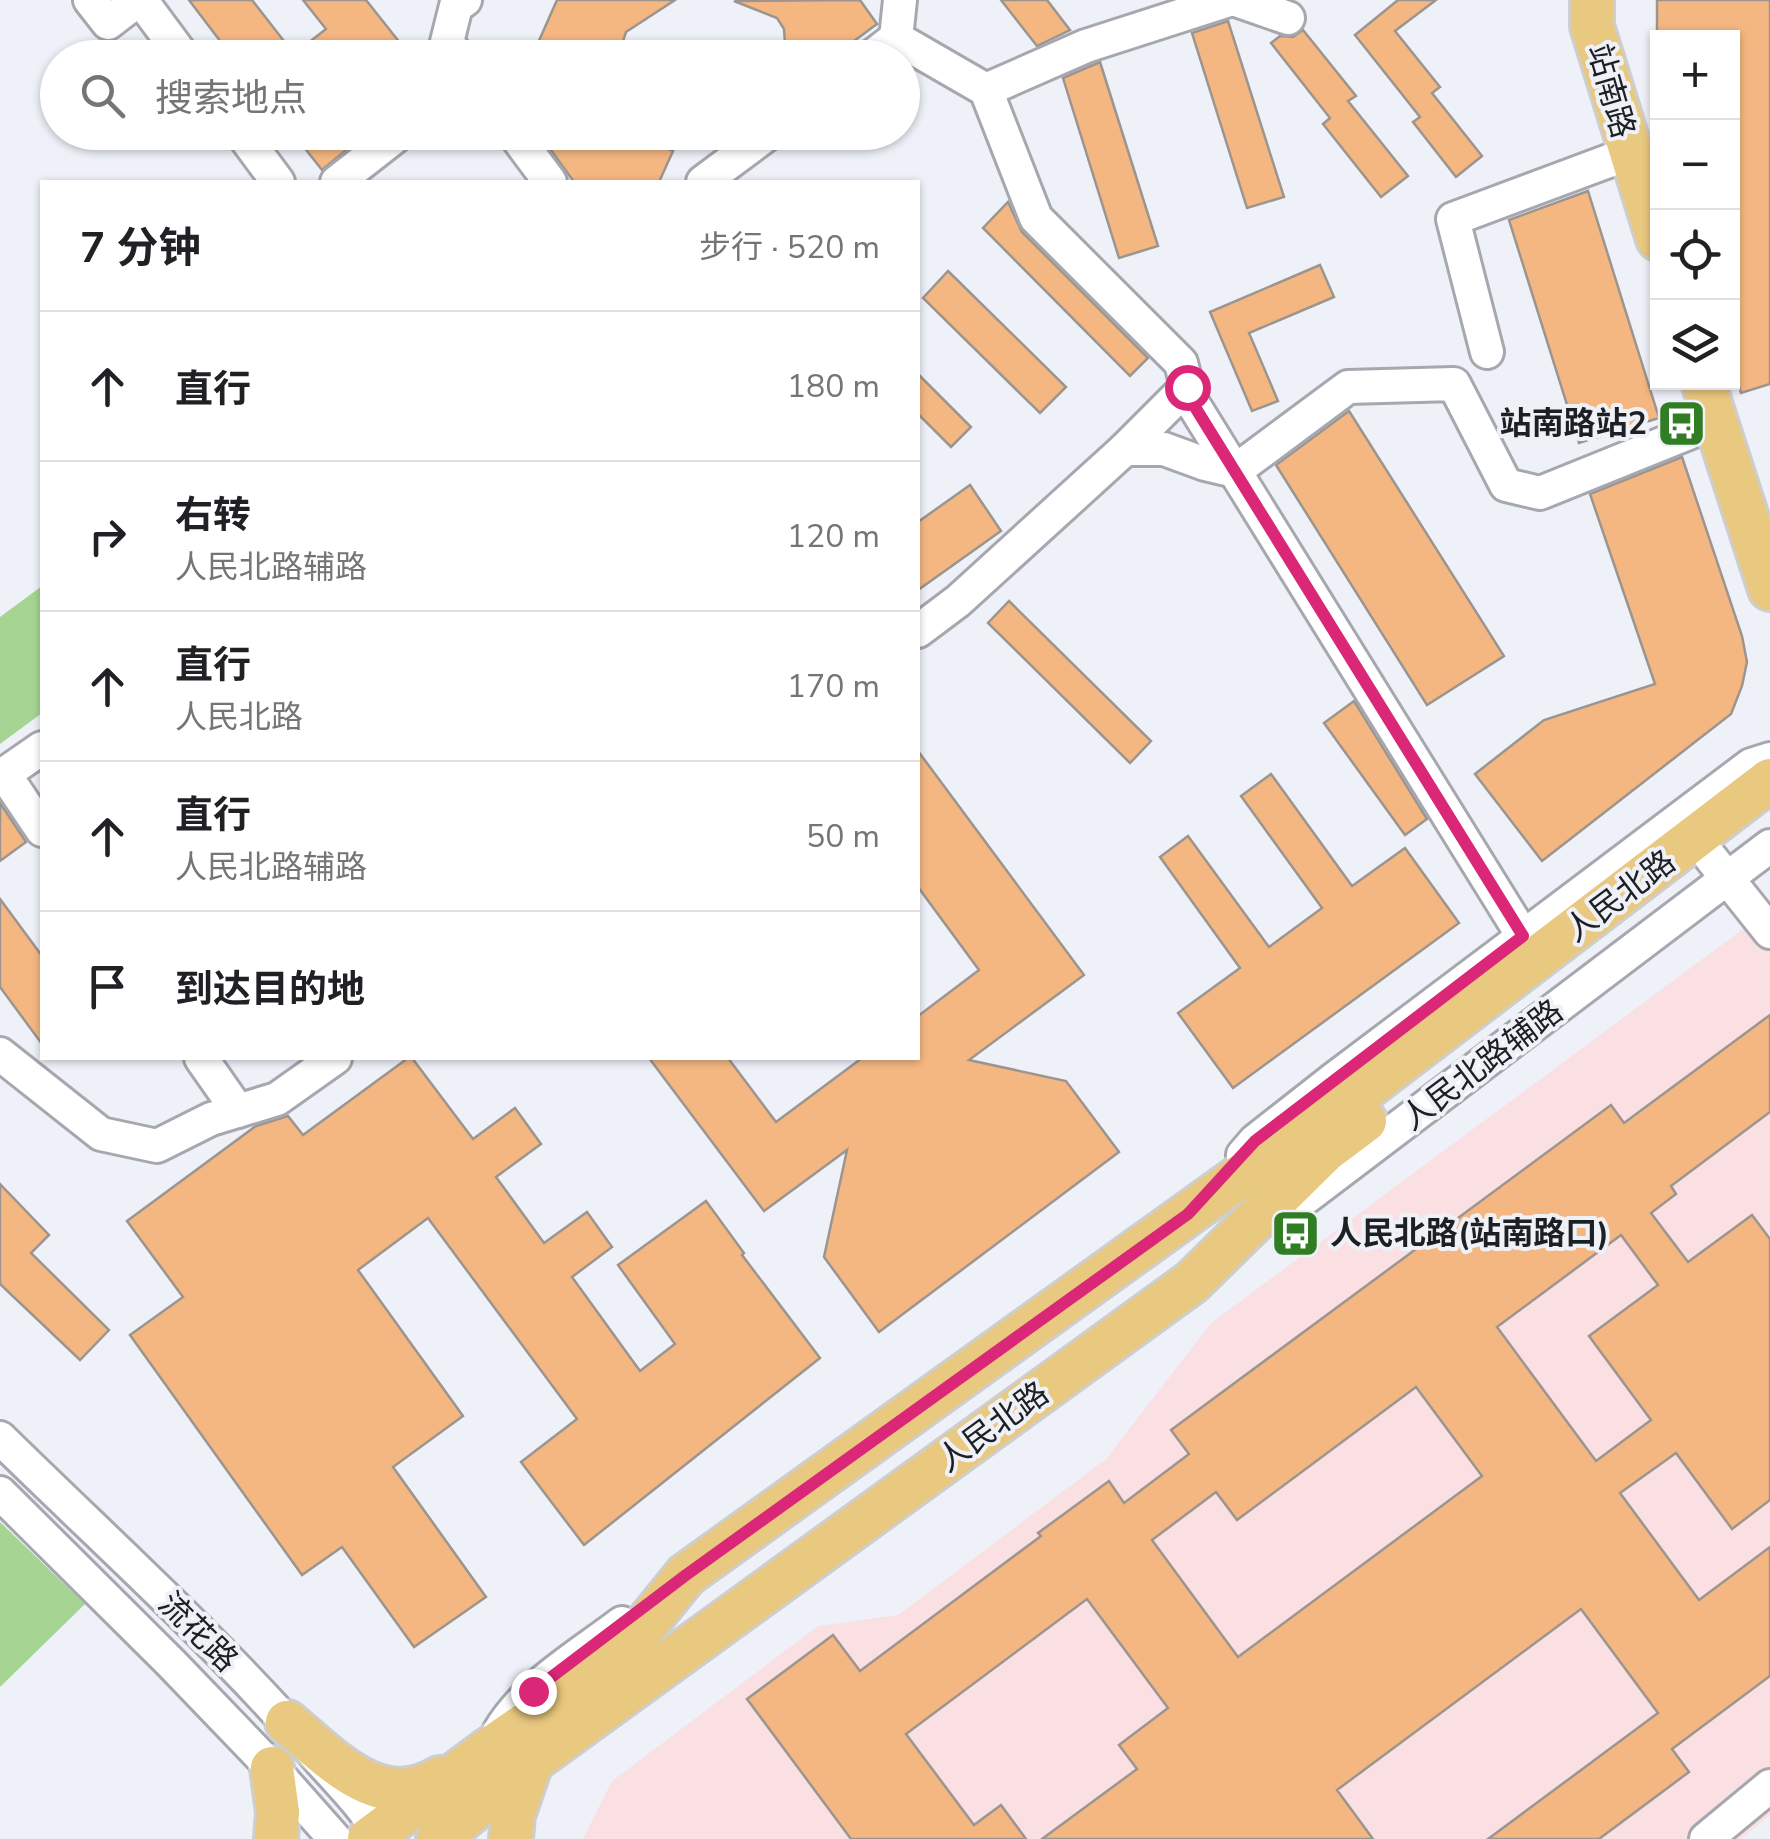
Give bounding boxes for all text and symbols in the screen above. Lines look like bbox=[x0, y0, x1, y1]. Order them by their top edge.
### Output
map controls bbox=[1650, 30, 1740, 390]
button: + bbox=[1650, 30, 1740, 120]
street label: 站南路 bbox=[1577, 39, 1645, 143]
search box bbox=[40, 40, 920, 150]
icon: search bbox=[75, 68, 130, 123]
text: 搜索地点 bbox=[155, 73, 307, 124]
button: − bbox=[1650, 120, 1740, 210]
button: locate bbox=[1650, 210, 1740, 300]
text: 7 分钟 bbox=[80, 220, 201, 277]
text: 步行 · 520 m bbox=[699, 226, 880, 269]
button: layers bbox=[1650, 300, 1740, 390]
icon: ahead bbox=[80, 359, 135, 414]
text: 直行 bbox=[175, 364, 251, 415]
text: 180 m bbox=[787, 365, 880, 408]
route start bbox=[1165, 365, 1211, 411]
bus stop icon: 站南路站2 bbox=[1656, 397, 1708, 449]
place label: 站南路站2 bbox=[1500, 402, 1647, 445]
text: 右转 bbox=[175, 490, 251, 541]
icon: right bbox=[80, 509, 135, 564]
text: 120 m bbox=[787, 515, 880, 558]
text: 人民北路辅路 bbox=[175, 546, 367, 589]
text: 直行 bbox=[175, 640, 251, 691]
icon: ahead bbox=[80, 659, 135, 714]
text: 170 m bbox=[787, 665, 880, 708]
text: 人民北路 bbox=[175, 696, 303, 739]
text: 直行 bbox=[175, 790, 251, 841]
icon: ahead bbox=[80, 809, 135, 864]
text: 50 m bbox=[806, 815, 880, 858]
street label: 人民北路 bbox=[1556, 840, 1684, 952]
text: 人民北路辅路 bbox=[175, 846, 367, 889]
icon: arrive bbox=[80, 959, 135, 1014]
text: 到达目的地 bbox=[175, 964, 365, 1015]
street label: 人民北路辅路 bbox=[1392, 990, 1572, 1140]
bus stop icon: 人民北路(站南路口) bbox=[1269, 1207, 1321, 1259]
place label: 人民北路(站南路口) bbox=[1330, 1212, 1609, 1255]
street label: 人民北路 bbox=[929, 1372, 1057, 1482]
street label: 流花路 bbox=[149, 1583, 247, 1681]
route end bbox=[511, 1669, 557, 1715]

